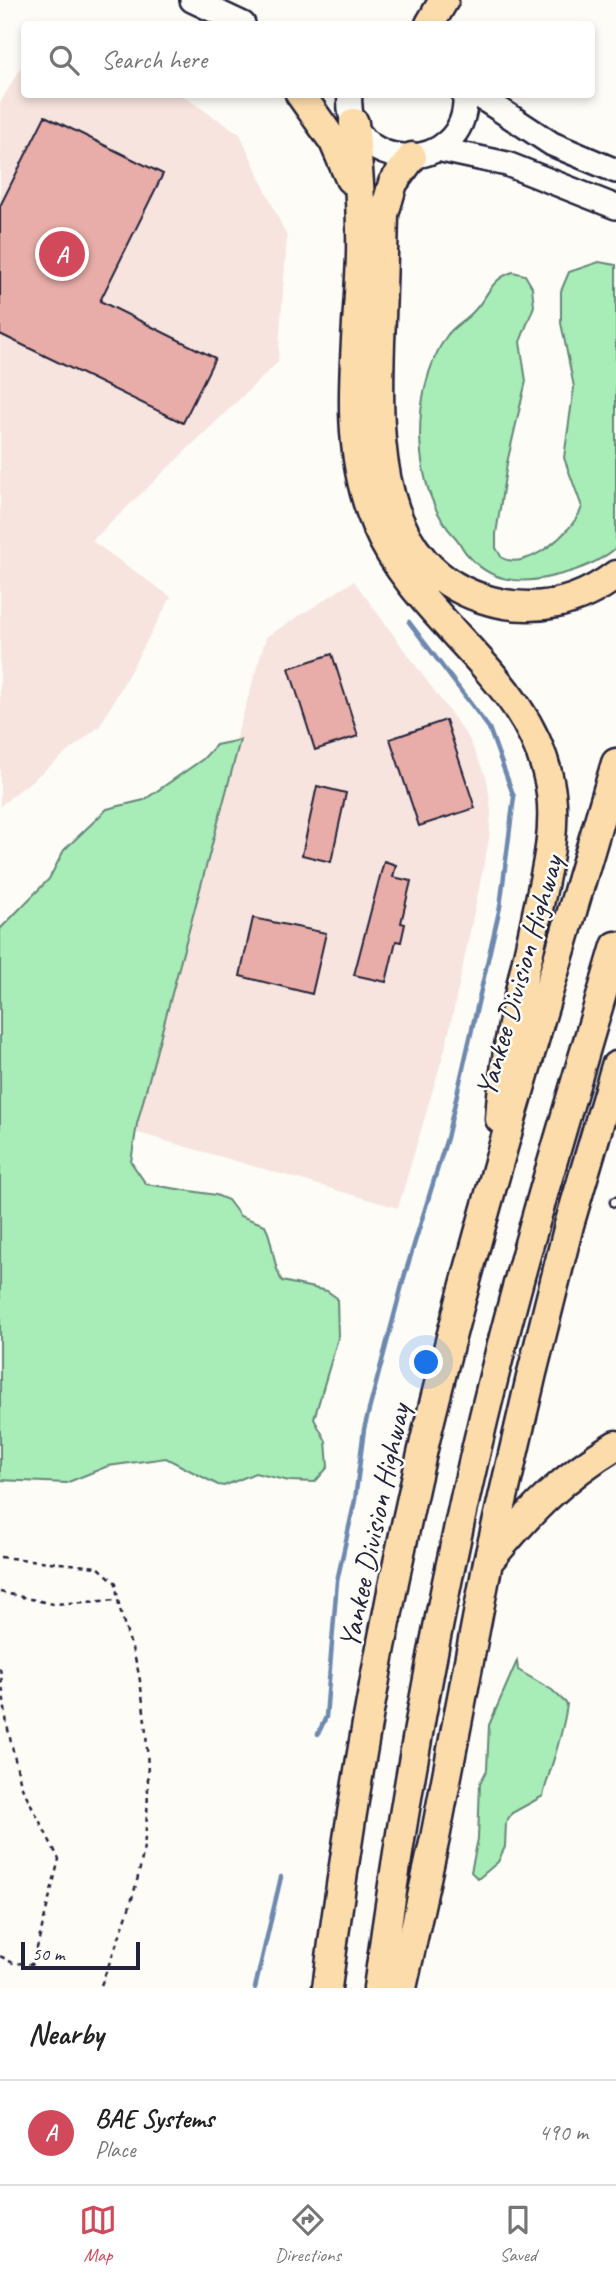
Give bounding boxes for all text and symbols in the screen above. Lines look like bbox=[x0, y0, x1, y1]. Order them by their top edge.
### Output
search box bbox=[21, 21, 595, 98]
icon: search bbox=[45, 41, 83, 79]
text: Search here bbox=[101, 43, 207, 76]
pin: A bbox=[39, 228, 85, 280]
street label: Yankee Division Highway bbox=[466, 849, 572, 1101]
your location bbox=[409, 1345, 443, 1379]
street label: Yankee Division Highway bbox=[330, 1398, 419, 1652]
scale bar bbox=[21, 1939, 140, 1971]
text: 50 m bbox=[32, 1942, 64, 1966]
text: Nearby bbox=[28, 2015, 104, 2053]
text: BAE Systems bbox=[95, 2102, 214, 2135]
text: A bbox=[45, 2118, 57, 2147]
text: 490 m bbox=[539, 2118, 588, 2147]
text: Place bbox=[95, 2135, 135, 2164]
tab: Map bbox=[79, 2201, 117, 2267]
tab: Directions bbox=[275, 2201, 341, 2267]
tab: Saved bbox=[499, 2201, 537, 2267]

